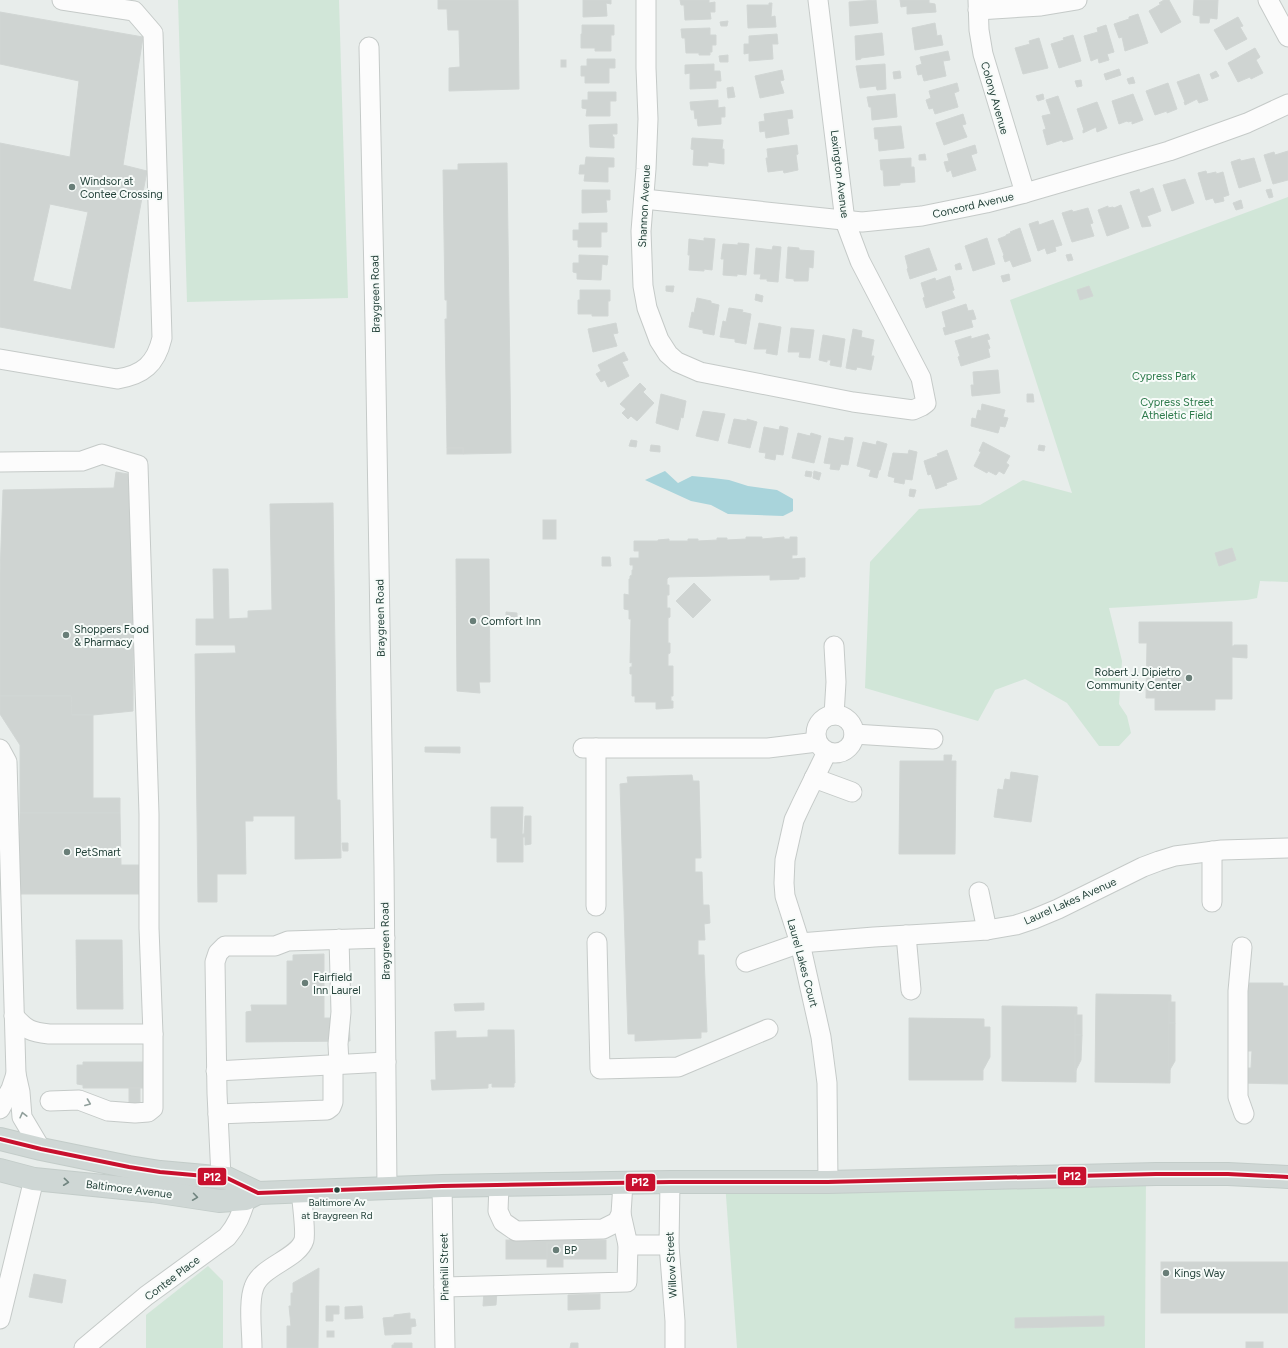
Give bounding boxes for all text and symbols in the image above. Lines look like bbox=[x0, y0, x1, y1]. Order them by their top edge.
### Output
street label: Colony Avenue bbox=[978, 60, 1011, 136]
street label: Lexington Avenue bbox=[828, 129, 851, 219]
street label: Shannon Avenue bbox=[636, 164, 653, 248]
place label: Windsor at Contee Crossing bbox=[80, 175, 163, 201]
marker: Windsor at Contee Crossing bbox=[67, 182, 77, 192]
street label: Concord Avenue bbox=[931, 190, 1015, 221]
street label: Braygreen Road bbox=[368, 255, 383, 333]
park label: Cypress Park bbox=[1132, 370, 1197, 383]
park label: Cypress Street Atheletic Field bbox=[1140, 396, 1214, 422]
street label: Braygreen Road bbox=[373, 579, 388, 657]
place label: Comfort Inn bbox=[481, 615, 541, 628]
marker: Comfort Inn bbox=[468, 616, 478, 626]
place label: Shoppers Food & Pharmacy bbox=[74, 623, 149, 649]
marker: Shoppers Food & Pharmacy bbox=[61, 630, 71, 640]
place label: Robert J. Dipietro Community Center bbox=[1087, 666, 1181, 692]
marker: Robert J. Dipietro Community Center bbox=[1184, 673, 1194, 683]
place label: PetSmart bbox=[75, 846, 121, 859]
marker: PetSmart bbox=[62, 847, 72, 857]
street label: Laurel Lakes Avenue bbox=[1022, 875, 1118, 928]
street label: Braygreen Road bbox=[378, 902, 393, 980]
street label: Laurel Lakes Court bbox=[784, 917, 821, 1009]
place label: Fairfield Inn Laurel bbox=[313, 971, 361, 997]
marker: Fairfield Inn Laurel bbox=[300, 978, 310, 988]
one-way arrow bbox=[85, 1099, 92, 1107]
one-way arrow bbox=[19, 1112, 27, 1118]
line badge: P12 bbox=[1057, 1166, 1087, 1186]
line badge: P12 bbox=[197, 1167, 227, 1186]
text: P12 bbox=[1063, 1170, 1081, 1183]
text: P12 bbox=[203, 1171, 221, 1184]
line badge: P12 bbox=[625, 1173, 656, 1192]
text: P12 bbox=[631, 1176, 649, 1189]
one-way arrow bbox=[63, 1178, 69, 1187]
street label: Baltimore Avenue bbox=[85, 1178, 173, 1201]
marker: Baltimore Av at Braygreen Rd bbox=[332, 1185, 342, 1195]
one-way arrow bbox=[192, 1192, 198, 1201]
place label: Baltimore Av at Braygreen Rd bbox=[301, 1196, 373, 1222]
street label: Willow Street bbox=[663, 1232, 680, 1298]
street label: Pinehill Street bbox=[437, 1233, 452, 1301]
place label: BP bbox=[564, 1244, 578, 1257]
marker: BP bbox=[551, 1245, 561, 1255]
street label: Contee Place bbox=[142, 1253, 202, 1303]
place label: Kings Way bbox=[1174, 1267, 1225, 1280]
marker: Kings Way bbox=[1161, 1268, 1171, 1278]

